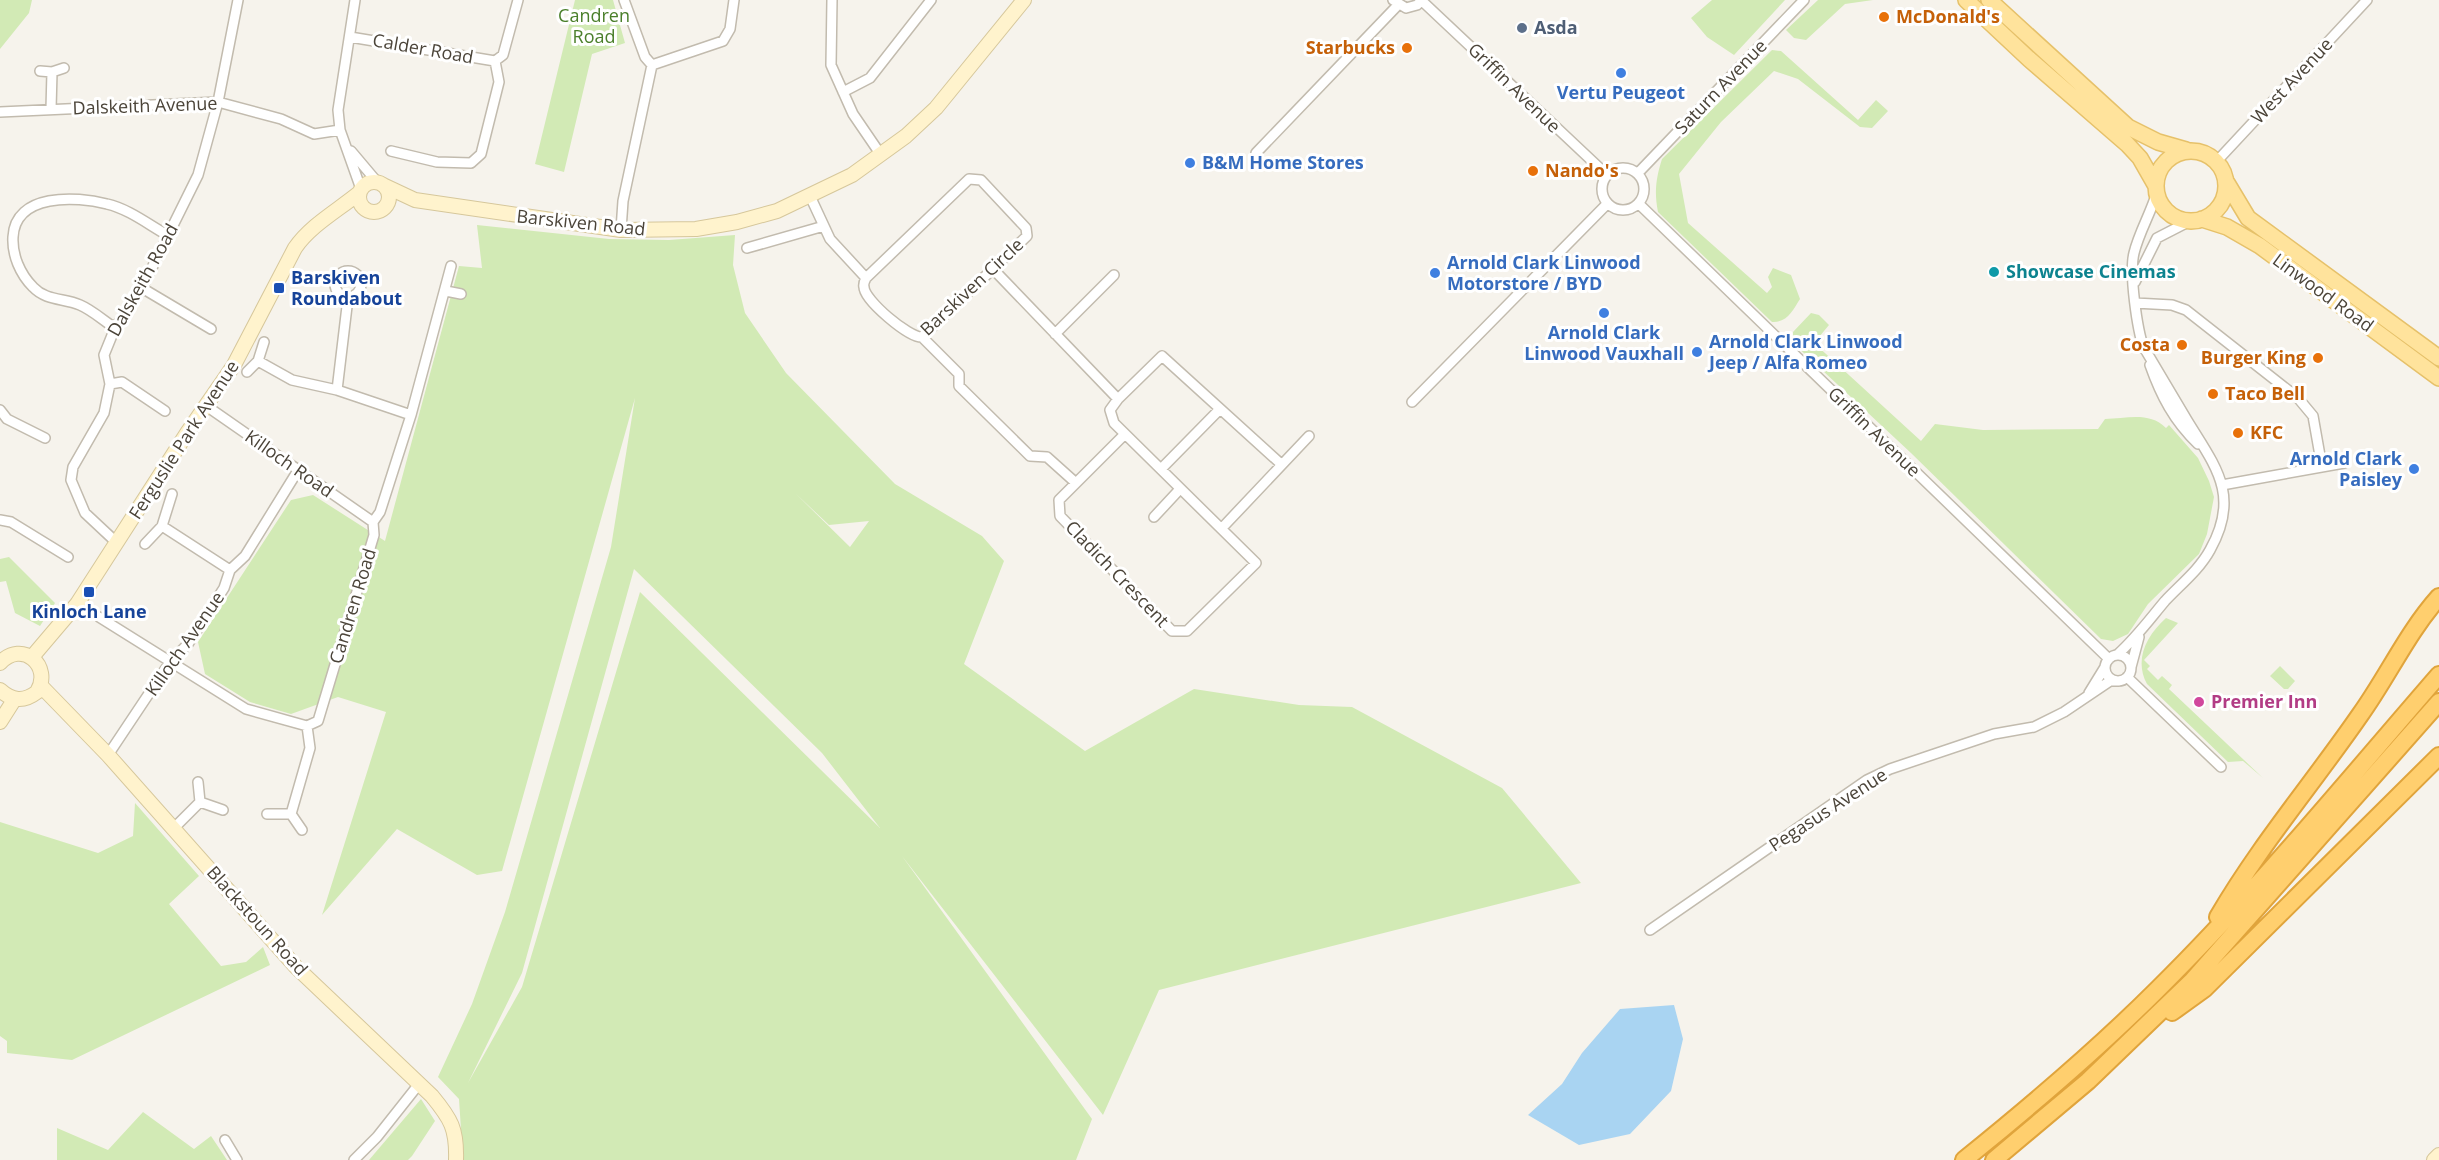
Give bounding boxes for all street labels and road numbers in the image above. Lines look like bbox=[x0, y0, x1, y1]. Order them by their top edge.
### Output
street label: Calder Road bbox=[371, 27, 475, 69]
street label: West Avenue bbox=[2245, 32, 2337, 128]
street label: Saturn Avenue bbox=[1669, 34, 1772, 139]
street label: Griffin Avenue bbox=[1463, 37, 1566, 138]
street label: Dalskeith Avenue bbox=[72, 90, 218, 120]
street label: Barskiven Road bbox=[516, 203, 647, 241]
street label: Dalskeith Road bbox=[101, 219, 183, 340]
street label: Barskiven Circle bbox=[915, 232, 1028, 340]
street label: Linwood Road bbox=[2268, 247, 2379, 337]
street label: Ferguslie Park Avenue bbox=[123, 355, 244, 524]
street label: Griffin Avenue bbox=[1823, 381, 1926, 482]
street label: Killoch Road bbox=[241, 424, 339, 502]
street label: Cladich Crescent bbox=[1061, 515, 1175, 632]
street label: Candren Road bbox=[323, 545, 381, 666]
street label: Killoch Avenue bbox=[139, 586, 229, 700]
street label: Pegasus Avenue bbox=[1764, 762, 1891, 856]
street label: Blackstoun Road bbox=[202, 860, 313, 980]

